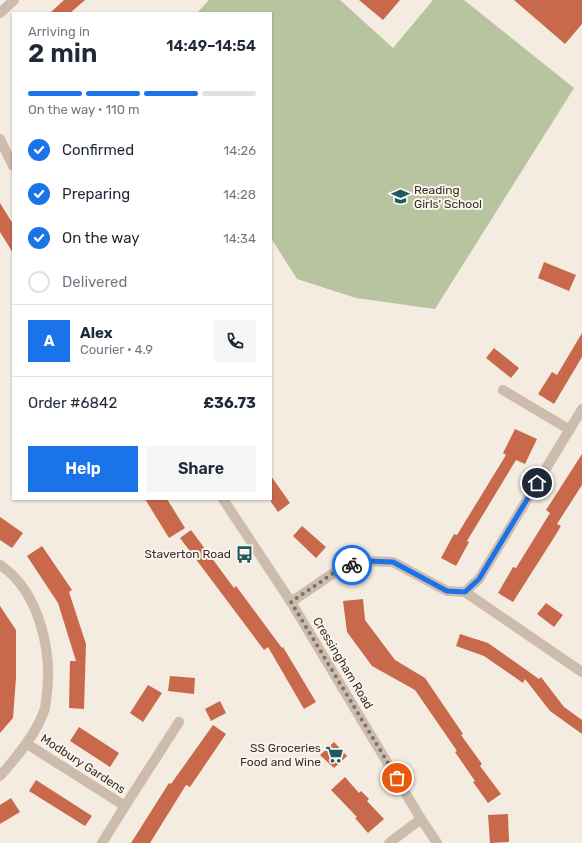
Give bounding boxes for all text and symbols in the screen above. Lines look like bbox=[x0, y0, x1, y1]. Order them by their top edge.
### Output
text: Arriving in bbox=[28, 24, 90, 39]
text: 14:49–14:54 bbox=[166, 37, 256, 55]
text: 2 min bbox=[28, 38, 97, 69]
text: On the way · 110 m bbox=[28, 102, 140, 117]
icon: check bbox=[28, 139, 50, 161]
text: Confirmed bbox=[62, 141, 134, 159]
text: 14:26 bbox=[224, 143, 256, 158]
icon: check bbox=[28, 183, 50, 205]
place label: Reading Girls' School bbox=[414, 183, 482, 211]
text: Preparing bbox=[62, 185, 130, 203]
text: 14:28 bbox=[223, 187, 256, 202]
school or university icon: Reading Girls' School bbox=[391, 187, 411, 207]
icon: check bbox=[28, 227, 50, 249]
text: On the way bbox=[62, 229, 140, 247]
text: 14:34 bbox=[223, 231, 256, 246]
text: Delivered bbox=[62, 273, 127, 291]
button: phone bbox=[214, 320, 256, 362]
text: Alex bbox=[80, 324, 113, 342]
text: A bbox=[44, 332, 54, 350]
text: Courier · 4.9 bbox=[80, 342, 153, 357]
text: Order #6842 bbox=[28, 394, 117, 412]
text: £36.73 bbox=[203, 394, 256, 412]
button: Help bbox=[28, 446, 138, 492]
button: Share bbox=[146, 446, 256, 492]
pin bbox=[520, 466, 554, 500]
icon: home bbox=[526, 472, 548, 494]
bus stop icon: Staverton Road bbox=[234, 544, 254, 564]
courier bbox=[332, 545, 372, 585]
place label: Staverton Road bbox=[144, 547, 231, 561]
icon: bike bbox=[341, 554, 363, 576]
street label: Cressingham Road bbox=[310, 615, 376, 711]
street label: Modbury Gardens bbox=[38, 731, 128, 797]
place label: SS Groceries Food and Wine bbox=[240, 741, 321, 769]
supermarket icon: SS Groceries Food and Wine bbox=[324, 745, 344, 765]
pin bbox=[380, 761, 414, 795]
icon: bag bbox=[386, 767, 408, 789]

